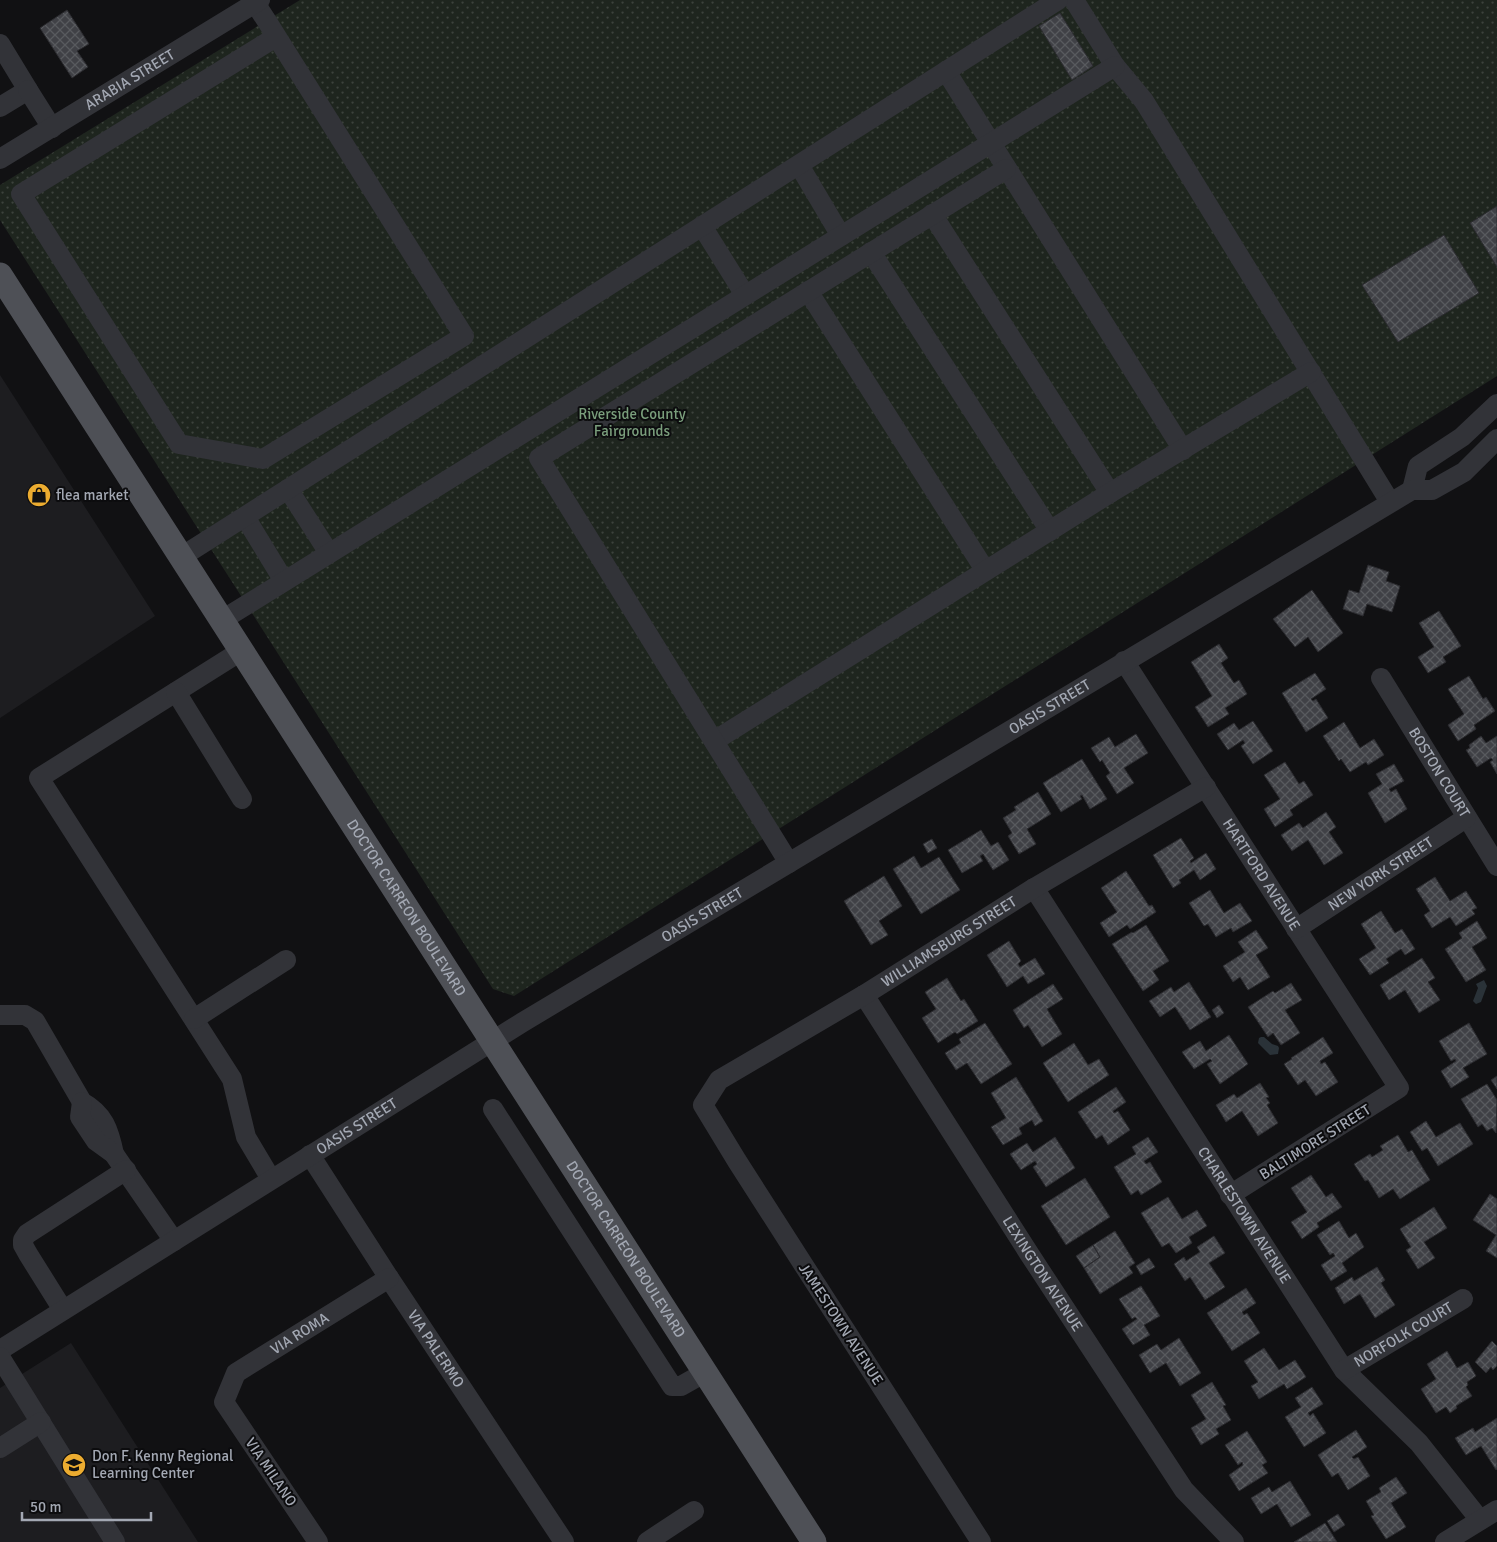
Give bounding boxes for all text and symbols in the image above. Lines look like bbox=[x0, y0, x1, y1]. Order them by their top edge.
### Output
street label: ARABIA STREET bbox=[81, 45, 178, 114]
park label: Riverside County Fairgrounds bbox=[578, 405, 686, 440]
shop icon: flea market bbox=[26, 482, 52, 508]
place label: flea market bbox=[56, 486, 129, 504]
street label: OASIS STREET bbox=[1005, 675, 1094, 738]
street label: BOSTON COURT bbox=[1405, 724, 1474, 821]
street label: HARTFORD AVENUE bbox=[1219, 815, 1304, 934]
street label: DOCTOR CARREON BOULEVARD bbox=[343, 816, 470, 1000]
street label: NEW YORK STREET bbox=[1325, 833, 1437, 915]
street label: OASIS STREET bbox=[658, 883, 747, 946]
street label: WILLIAMSBURG STREET bbox=[878, 892, 1020, 991]
street label: OASIS STREET bbox=[313, 1094, 401, 1158]
street label: BALTIMORE STREET bbox=[1256, 1100, 1374, 1183]
street label: CHARLESTOWN AVENUE bbox=[1194, 1143, 1295, 1287]
street label: DOCTOR CARREON BOULEVARD bbox=[562, 1157, 689, 1341]
street label: LEXINGTON AVENUE bbox=[999, 1213, 1087, 1335]
street label: JAMESTOWN AVENUE bbox=[795, 1260, 887, 1388]
street label: NORFOLK COURT bbox=[1351, 1298, 1456, 1371]
street label: VIA PALERMO bbox=[404, 1306, 468, 1391]
street label: VIA ROMA bbox=[267, 1309, 332, 1358]
street label: VIA MILANO bbox=[241, 1434, 301, 1510]
place label: Don F. Kenny Regional Learning Center bbox=[92, 1447, 234, 1482]
school or university icon: Don F. Kenny Regional Learning Center bbox=[61, 1452, 87, 1478]
scale bar bbox=[22, 1490, 151, 1522]
text: 50 m bbox=[30, 1498, 61, 1516]

